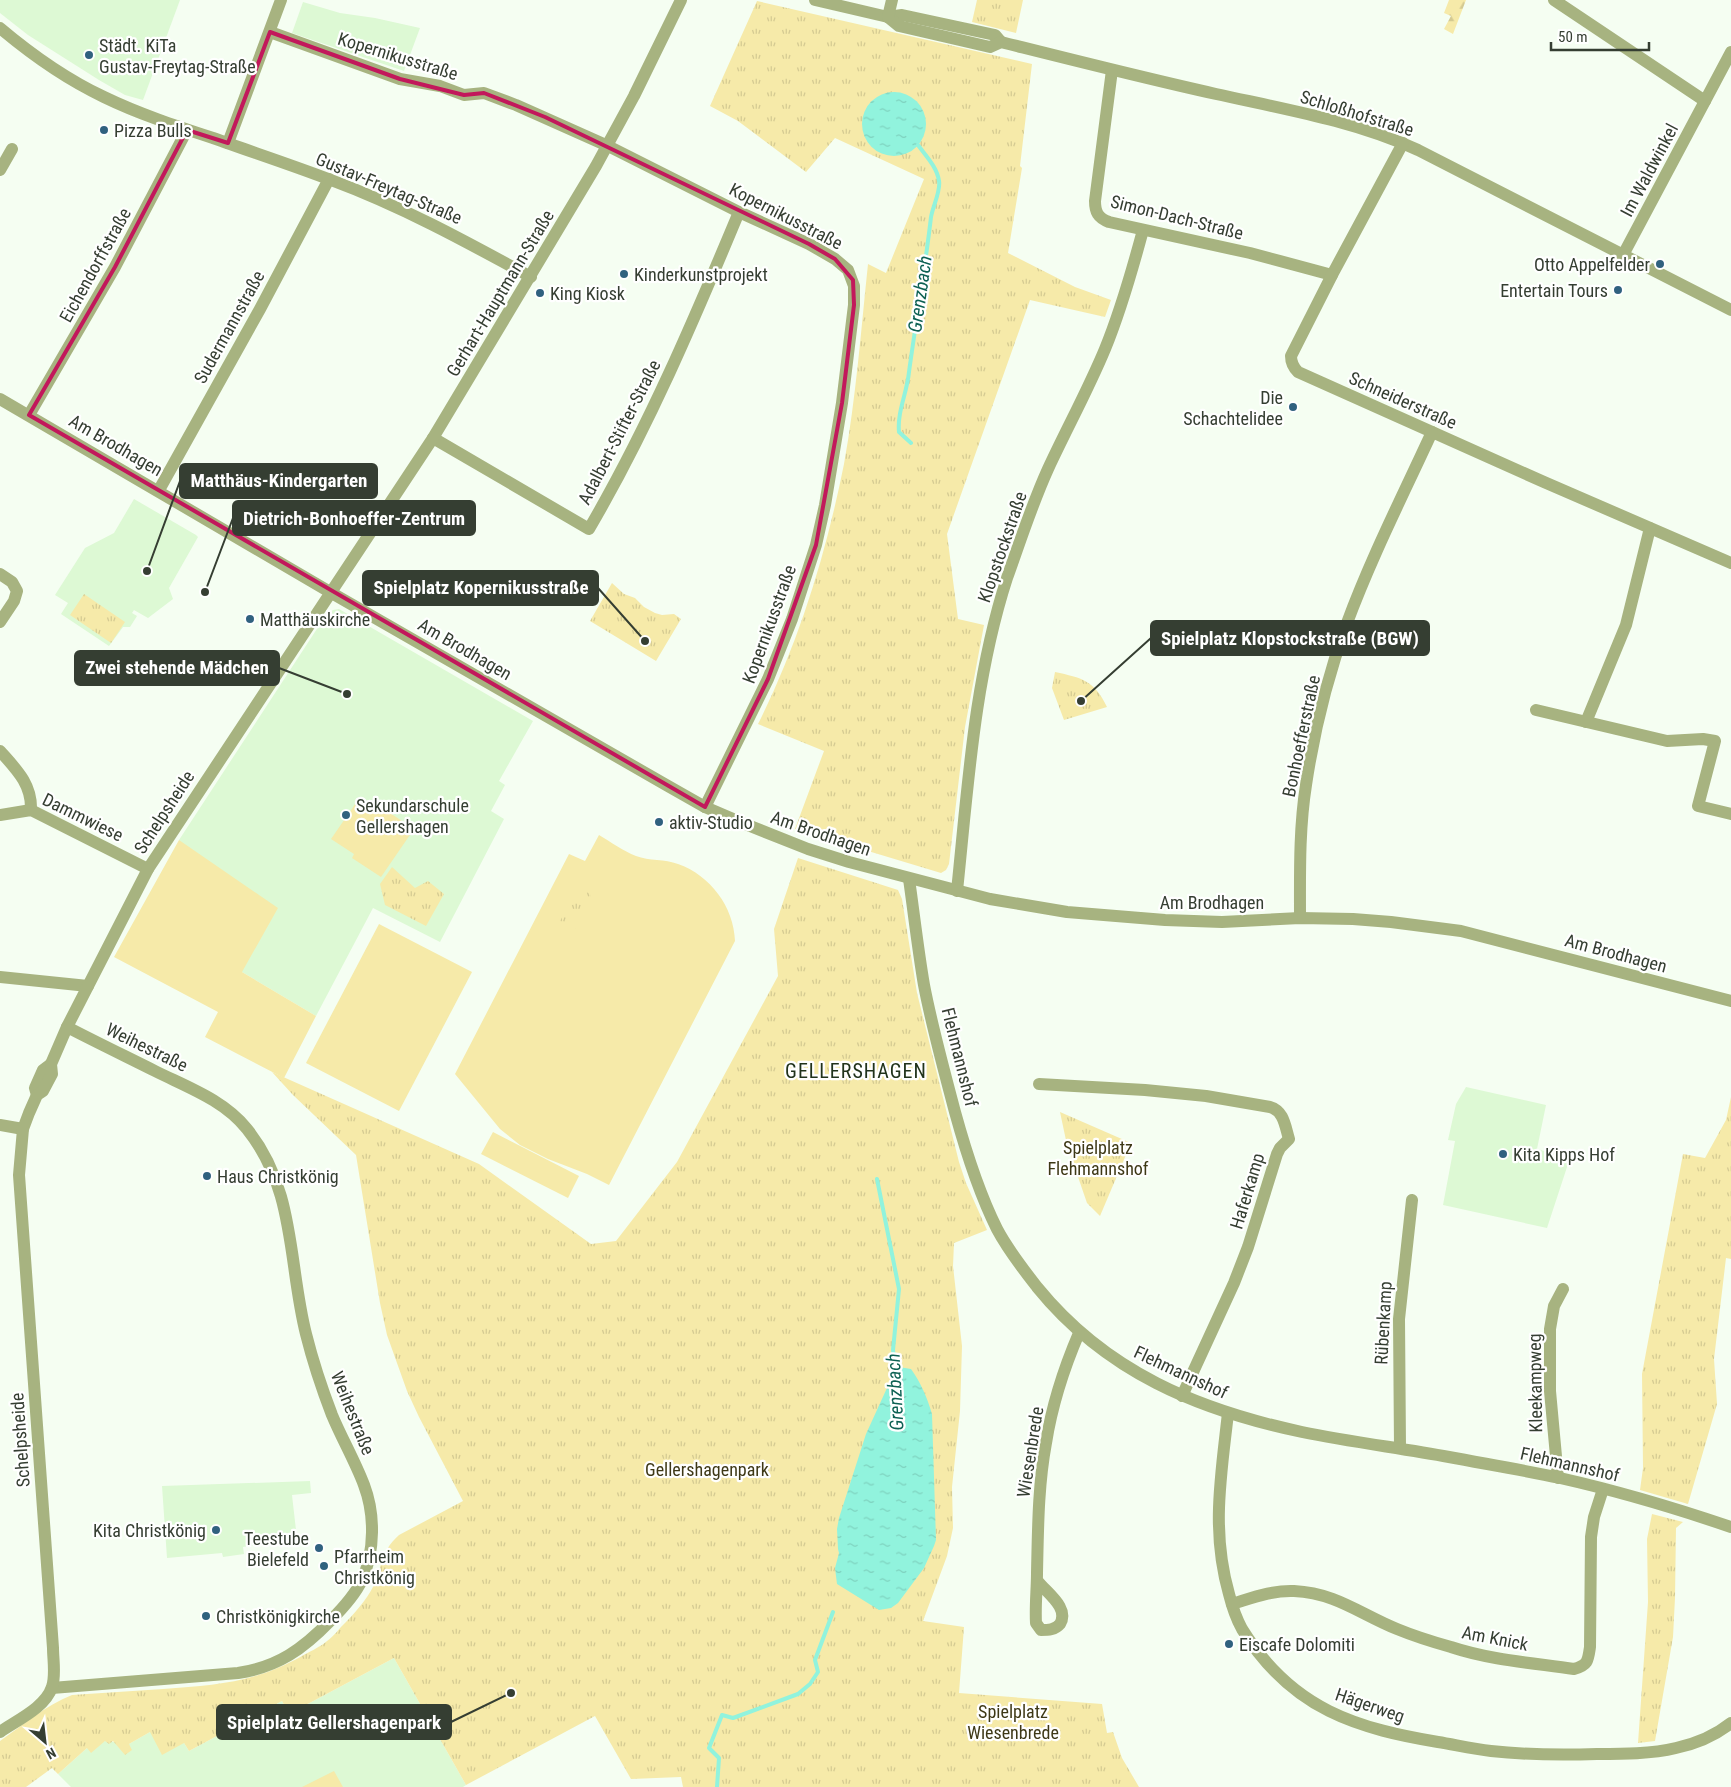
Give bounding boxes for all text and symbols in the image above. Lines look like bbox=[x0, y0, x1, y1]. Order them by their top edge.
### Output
scale bar bbox=[1551, 20, 1648, 52]
street label: Kopernikusstraße bbox=[335, 28, 461, 84]
text: 50 m bbox=[1558, 28, 1588, 46]
place label: Städt. KiTa Gustav-Freytag-Straße bbox=[99, 35, 256, 77]
marker: Städt. KiTa Gustav-Freytag-Straße bbox=[83, 49, 95, 61]
street label: Schloßhofstraße bbox=[1298, 86, 1416, 140]
place label: Pizza Bulls bbox=[114, 120, 192, 141]
street label: Im Waldwinkel bbox=[1616, 120, 1682, 220]
marker: Pizza Bulls bbox=[98, 124, 110, 136]
street label: Gustav-Freytag-Straße bbox=[313, 148, 465, 228]
street label: Kopernikusstraße bbox=[726, 178, 846, 254]
street label: Simon-Dach-Straße bbox=[1109, 190, 1245, 244]
street label: Eichendorffstraße bbox=[55, 204, 135, 326]
street label: Gerhart-Hauptmann-Straße bbox=[442, 206, 558, 380]
water label: Grenzbach bbox=[903, 254, 937, 334]
place label: Otto Appelfelder bbox=[1534, 254, 1651, 275]
marker: Otto Appelfelder bbox=[1654, 258, 1666, 270]
place label: Kinderkunstprojekt bbox=[634, 264, 768, 285]
street label: Sudermannstraße bbox=[189, 267, 269, 387]
marker: Kinderkunstprojekt bbox=[618, 268, 630, 280]
place label: Entertain Tours bbox=[1500, 280, 1608, 301]
place label: King Kiosk bbox=[550, 283, 625, 304]
marker: Entertain Tours bbox=[1612, 284, 1624, 296]
marker: King Kiosk bbox=[534, 287, 546, 299]
street label: Adalbert-Stifter-Straße bbox=[573, 356, 665, 508]
street label: Schneiderstraße bbox=[1346, 367, 1460, 433]
place label: Die Schachtelidee bbox=[1183, 387, 1283, 429]
marker: Die Schachtelidee bbox=[1287, 401, 1299, 413]
street label: Am Brodhagen bbox=[65, 410, 167, 480]
callout: Matthäus-Kindergarten bbox=[180, 464, 377, 498]
text: Matthäus-Kindergarten bbox=[191, 469, 367, 492]
street label: Klopstockstraße bbox=[973, 489, 1031, 605]
callout: Dietrich-Bonhoeffer-Zentrum bbox=[233, 501, 475, 535]
text: Dietrich-Bonhoeffer-Zentrum bbox=[243, 507, 465, 530]
street label: Kopernikusstraße bbox=[738, 562, 800, 686]
callout: Spielplatz Kopernikusstraße bbox=[363, 571, 598, 605]
text: Spielplatz Kopernikusstraße bbox=[373, 576, 589, 599]
place label: Matthäuskirche bbox=[260, 609, 370, 630]
marker: Matthäuskirche bbox=[244, 613, 256, 625]
street label: Am Brodhagen bbox=[414, 614, 516, 684]
callout: Spielplatz Klopstockstraße (BGW) bbox=[1151, 621, 1429, 655]
text: Spielplatz Klopstockstraße (BGW) bbox=[1161, 627, 1419, 650]
callout: Zwei stehende Mädchen bbox=[75, 651, 279, 685]
text: Zwei stehende Mädchen bbox=[85, 656, 269, 679]
street label: Bonhoefferstraße bbox=[1278, 673, 1324, 799]
street label: Schelpsheide bbox=[129, 767, 199, 857]
street label: Dammwiese bbox=[39, 789, 127, 845]
place label: Sekundarschule Gellershagen bbox=[356, 795, 469, 837]
street label: Am Brodhagen bbox=[768, 806, 874, 860]
marker: Sekundarschule Gellershagen bbox=[340, 809, 352, 821]
place label: aktiv-Studio bbox=[669, 812, 753, 833]
marker: aktiv-Studio bbox=[653, 816, 665, 828]
street label: Am Brodhagen bbox=[1160, 892, 1264, 913]
street label: Am Brodhagen bbox=[1563, 929, 1669, 977]
street label: Flehmannshof bbox=[938, 1005, 982, 1109]
street label: Weihestraße bbox=[103, 1018, 191, 1076]
district label: GELLERSHAGEN bbox=[785, 1059, 927, 1083]
park label: Spielplatz Flehmannshof bbox=[1047, 1137, 1149, 1179]
place label: Kita Kipps Hof bbox=[1513, 1144, 1615, 1165]
marker: Kita Kipps Hof bbox=[1497, 1148, 1509, 1160]
street label: Haferkamp bbox=[1226, 1150, 1269, 1232]
place label: Haus Christkönig bbox=[217, 1166, 339, 1187]
marker: Haus Christkönig bbox=[201, 1170, 213, 1182]
street label: Rübenkamp bbox=[1370, 1281, 1396, 1365]
street label: Kleekampweg bbox=[1524, 1333, 1546, 1433]
street label: Flehmannshof bbox=[1131, 1341, 1232, 1403]
water label: Grenzbach bbox=[881, 1353, 909, 1431]
street label: Weihestraße bbox=[327, 1368, 379, 1458]
street label: Schelpsheide bbox=[6, 1392, 34, 1488]
street label: Wiesenbrede bbox=[1012, 1405, 1048, 1499]
street label: Flehmannshof bbox=[1518, 1442, 1622, 1486]
park label: Gellershagenpark bbox=[645, 1459, 769, 1480]
place label: Kita Christkönig bbox=[93, 1520, 206, 1541]
marker: Kita Christkönig bbox=[210, 1524, 222, 1536]
place label: Teestube Bielefeld bbox=[244, 1528, 309, 1570]
marker: Teestube Bielefeld bbox=[313, 1542, 325, 1554]
place label: Pfarrheim Christkönig bbox=[334, 1546, 415, 1588]
marker: Pfarrheim Christkönig bbox=[318, 1560, 330, 1572]
place label: Christkönigkirche bbox=[216, 1606, 340, 1627]
marker: Christkönigkirche bbox=[200, 1610, 212, 1622]
street label: Am Knick bbox=[1460, 1621, 1530, 1655]
place label: Eiscafe Dolomiti bbox=[1239, 1634, 1355, 1655]
marker: Eiscafe Dolomiti bbox=[1223, 1638, 1235, 1650]
street label: Hägerweg bbox=[1333, 1683, 1407, 1727]
park label: Spielplatz Wiesenbrede bbox=[967, 1701, 1059, 1743]
callout: Spielplatz Gellershagenpark bbox=[217, 1705, 451, 1739]
text: Spielplatz Gellershagenpark bbox=[227, 1711, 442, 1734]
north arrow bbox=[20, 1717, 70, 1767]
text: N bbox=[44, 1744, 59, 1763]

